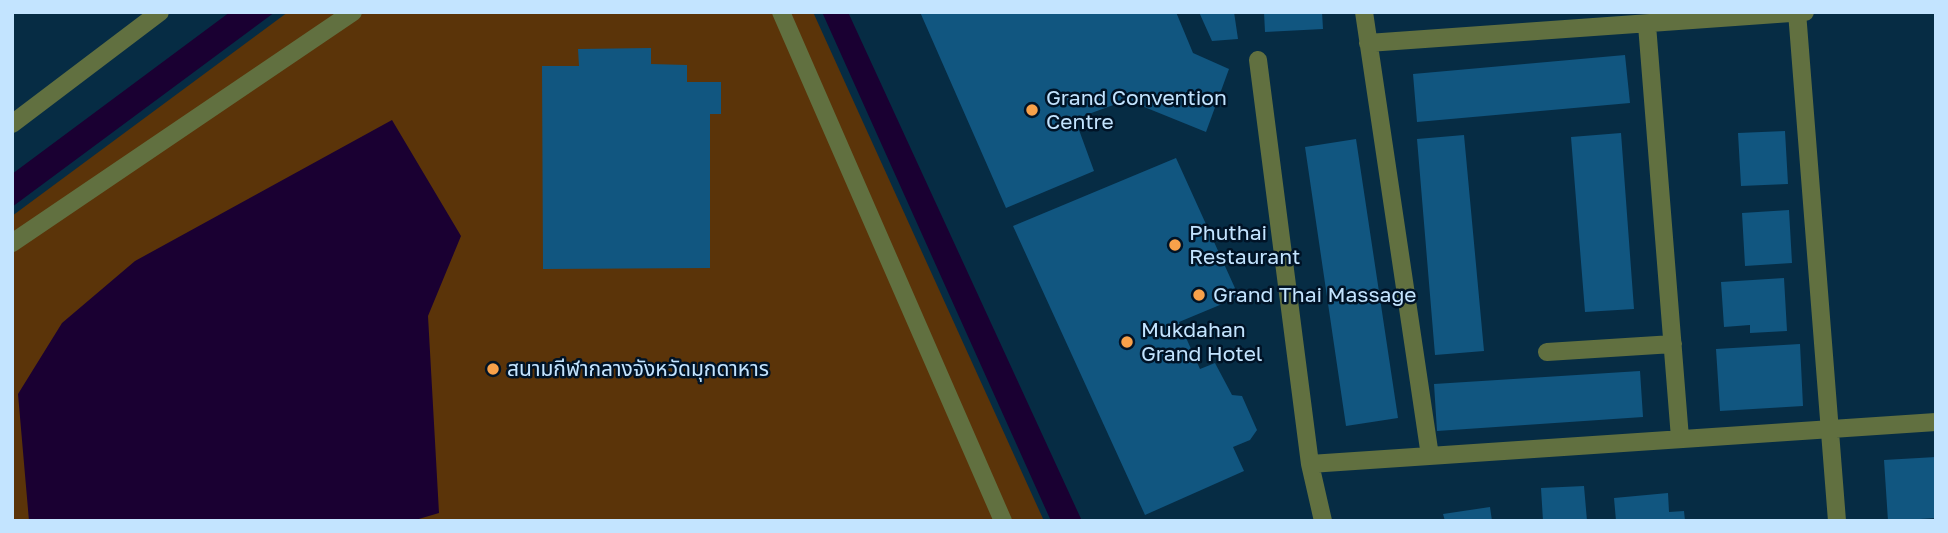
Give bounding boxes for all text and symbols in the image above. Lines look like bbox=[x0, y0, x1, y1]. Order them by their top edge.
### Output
place label: Grand Convention Centre bbox=[1046, 85, 1227, 135]
marker: Grand Convention Centre bbox=[1024, 102, 1040, 118]
place label: Phuthai Restaurant bbox=[1189, 220, 1300, 270]
marker: Phuthai Restaurant bbox=[1167, 237, 1183, 253]
place label: Grand Thai Massage bbox=[1213, 282, 1417, 308]
marker: Grand Thai Massage bbox=[1191, 287, 1207, 303]
place label: Mukdahan Grand Hotel bbox=[1141, 317, 1263, 367]
marker: Mukdahan Grand Hotel bbox=[1119, 334, 1135, 350]
place label: สนามกีฬากลางจังหวัดมุกดาหาร bbox=[507, 356, 769, 382]
marker: สนามกีฬากลางจังหวัดมุกดาหาร bbox=[485, 361, 501, 377]

